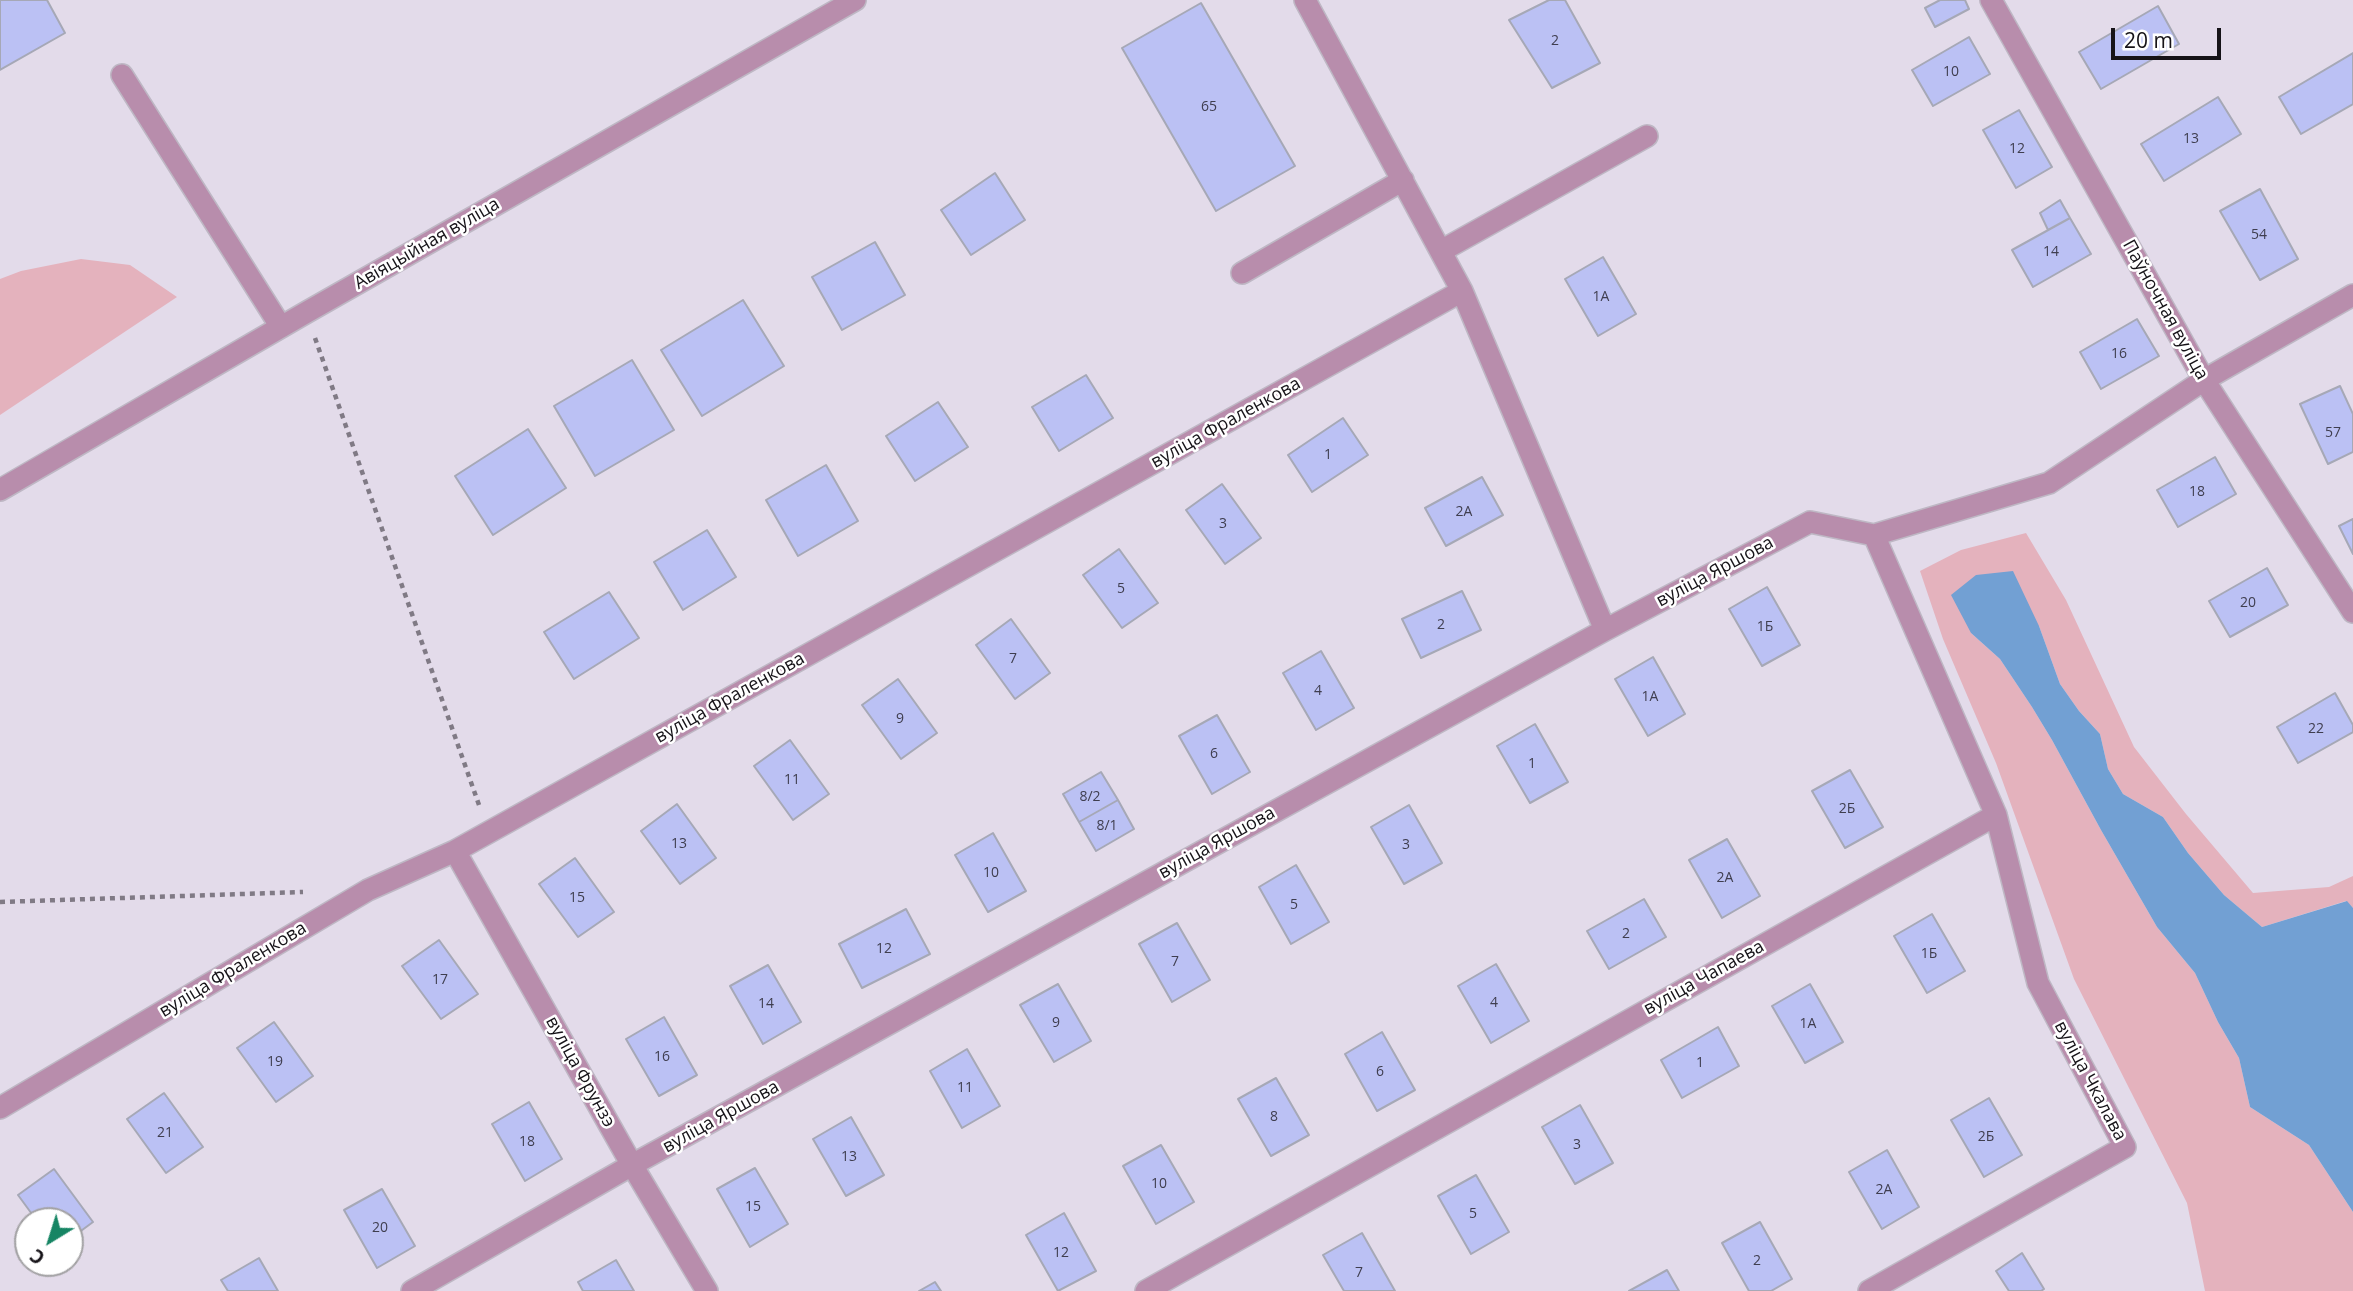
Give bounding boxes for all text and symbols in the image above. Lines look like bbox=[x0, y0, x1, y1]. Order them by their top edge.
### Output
scale bar bbox=[2115, 14, 2225, 58]
text: 20 m bbox=[2124, 26, 2173, 54]
house number: 2 bbox=[1551, 33, 1559, 49]
house number: 10 bbox=[1943, 64, 1959, 80]
house number: 65 bbox=[1201, 99, 1217, 115]
house number: 13 bbox=[2183, 131, 2199, 147]
house number: 12 bbox=[2009, 141, 2025, 157]
street label: Авіяцыйная вуліца bbox=[350, 194, 504, 294]
house number: 54 bbox=[2251, 227, 2267, 243]
street label: Паўночная вуліца bbox=[2118, 236, 2212, 384]
house number: 14 bbox=[2043, 244, 2059, 260]
house number: 1А bbox=[1593, 289, 1609, 305]
house number: 16 bbox=[2111, 346, 2127, 362]
street label: вуліца Фраленкова bbox=[1147, 373, 1305, 473]
house number: 57 bbox=[2325, 425, 2341, 441]
house number: 1 bbox=[1324, 447, 1332, 463]
house number: 18 bbox=[2189, 484, 2205, 500]
house number: 2А bbox=[1456, 504, 1472, 520]
house number: 3 bbox=[1219, 516, 1227, 532]
street label: вуліца Яршова bbox=[1653, 532, 1777, 612]
house number: 5 bbox=[1117, 581, 1125, 597]
house number: 20 bbox=[2240, 595, 2256, 611]
house number: 2 bbox=[1437, 617, 1445, 633]
house number: 1Б bbox=[1757, 619, 1773, 635]
street label: вуліца Фраленкова bbox=[651, 648, 809, 748]
house number: 7 bbox=[1009, 651, 1017, 667]
house number: 4 bbox=[1314, 683, 1322, 699]
house number: 1А bbox=[1642, 689, 1658, 705]
house number: 9 bbox=[896, 711, 904, 727]
house number: 22 bbox=[2308, 721, 2324, 737]
house number: 6 bbox=[1210, 746, 1218, 762]
house number: 1 bbox=[1528, 756, 1536, 772]
house number: 11 bbox=[784, 772, 800, 788]
house number: 8/2 bbox=[1079, 789, 1101, 805]
house number: 2Б bbox=[1839, 801, 1855, 817]
street label: вуліца Яршова bbox=[1155, 802, 1279, 884]
house number: 8/1 bbox=[1096, 818, 1118, 834]
house number: 13 bbox=[671, 836, 687, 852]
house number: 3 bbox=[1402, 837, 1410, 853]
house number: 10 bbox=[983, 865, 999, 881]
house number: 2А bbox=[1717, 870, 1733, 886]
house number: 15 bbox=[569, 890, 585, 906]
house number: 5 bbox=[1290, 897, 1298, 913]
street label: вуліца Фраленкова bbox=[156, 918, 310, 1022]
house number: 2 bbox=[1622, 926, 1630, 942]
street label: вуліца Чапаева bbox=[1640, 936, 1768, 1020]
house number: 12 bbox=[876, 941, 892, 957]
house number: 1Б bbox=[1921, 946, 1937, 962]
house number: 7 bbox=[1171, 954, 1179, 970]
house number: 17 bbox=[432, 972, 448, 988]
house number: 4 bbox=[1490, 995, 1498, 1011]
house number: 14 bbox=[758, 996, 774, 1012]
street label: вуліца Фрунзэ bbox=[541, 1013, 619, 1131]
house number: 9 bbox=[1052, 1015, 1060, 1031]
house number: 1А bbox=[1800, 1016, 1816, 1032]
street label: вуліца Чкалава bbox=[2049, 1017, 2131, 1145]
house number: 16 bbox=[654, 1049, 670, 1065]
house number: 19 bbox=[267, 1054, 283, 1070]
house number: 1 bbox=[1696, 1055, 1704, 1071]
house number: 6 bbox=[1376, 1064, 1384, 1080]
street label: вуліца Яршова bbox=[659, 1076, 783, 1158]
house number: 11 bbox=[957, 1080, 973, 1096]
house number: 8 bbox=[1270, 1109, 1278, 1125]
house number: 21 bbox=[157, 1125, 173, 1141]
house number: 2Б bbox=[1978, 1129, 1994, 1145]
house number: 18 bbox=[519, 1134, 535, 1150]
house number: 3 bbox=[1573, 1137, 1581, 1153]
house number: 13 bbox=[841, 1149, 857, 1165]
house number: 10 bbox=[1151, 1176, 1167, 1192]
house number: 2А bbox=[1876, 1182, 1892, 1198]
house number: 15 bbox=[745, 1199, 761, 1215]
house number: 5 bbox=[1469, 1206, 1477, 1222]
north arrow bbox=[14, 1207, 84, 1277]
house number: 20 bbox=[372, 1220, 388, 1236]
text: С bbox=[25, 1243, 50, 1271]
house number: 12 bbox=[1053, 1245, 1069, 1261]
house number: 2 bbox=[1753, 1253, 1761, 1269]
house number: 7 bbox=[1355, 1265, 1363, 1281]

